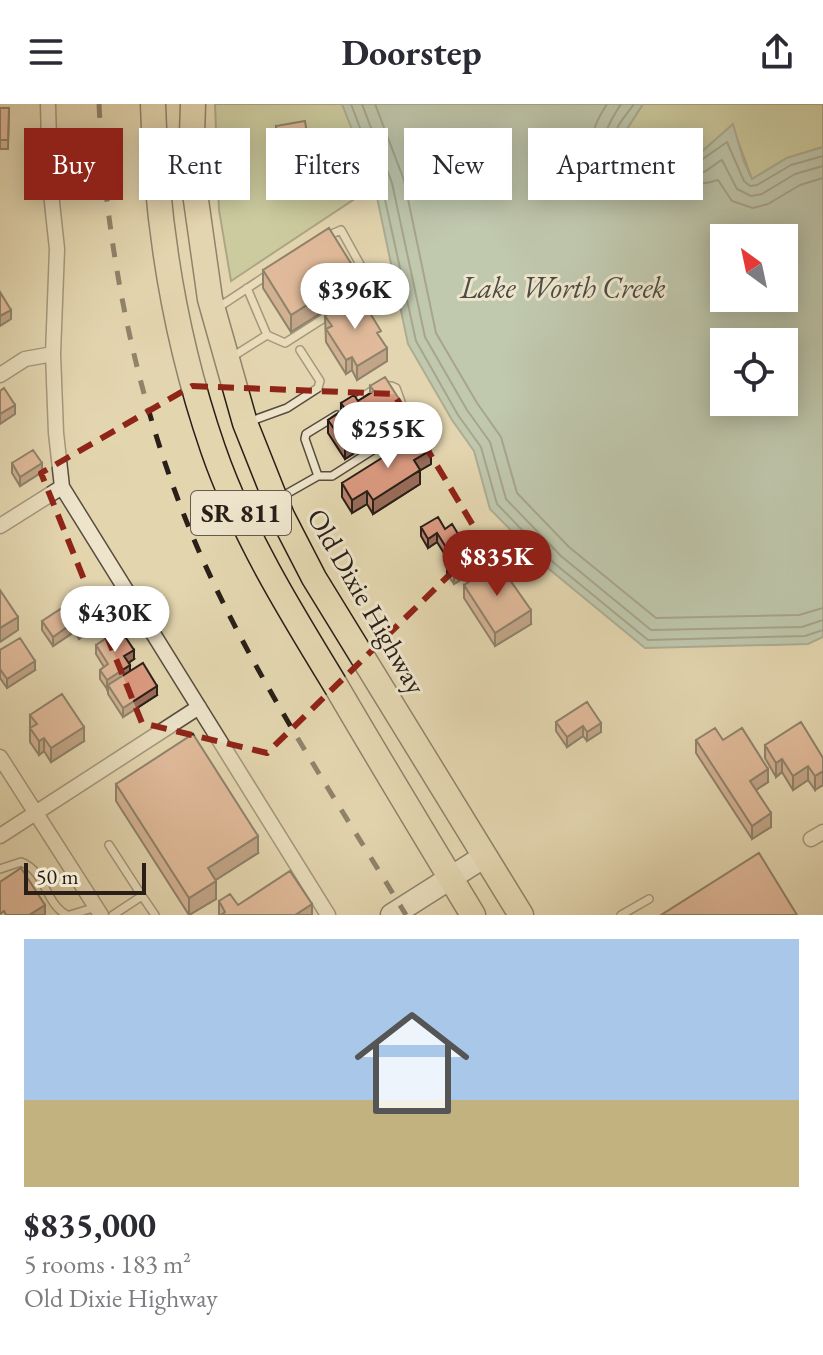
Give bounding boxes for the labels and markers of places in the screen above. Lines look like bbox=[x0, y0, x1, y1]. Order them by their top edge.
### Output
pin: $396K bbox=[299, 263, 411, 331]
pin: $255K bbox=[332, 402, 444, 470]
pin: $835K bbox=[441, 530, 553, 598]
pin: $430K bbox=[59, 586, 171, 654]

